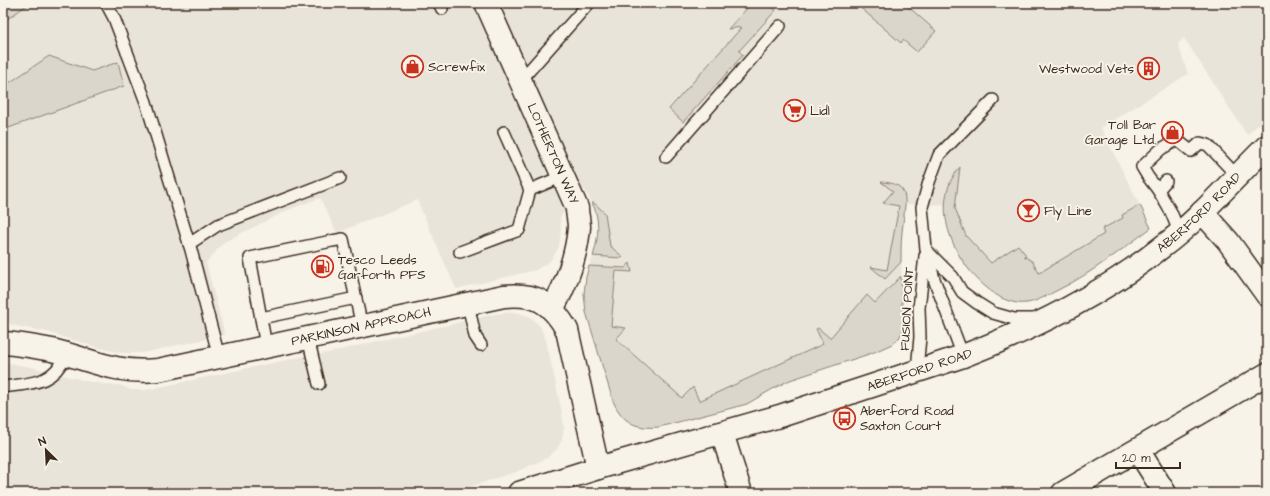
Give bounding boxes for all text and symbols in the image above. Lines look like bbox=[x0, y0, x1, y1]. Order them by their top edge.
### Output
shop icon: Screwfix bbox=[399, 54, 425, 80]
building icon: Westwood Vets bbox=[1136, 56, 1162, 82]
place label: Screwfix bbox=[428, 58, 486, 76]
place label: Westwood Vets bbox=[1039, 60, 1134, 78]
supermarket icon: Lidl bbox=[782, 98, 808, 124]
street label: LOTHERTON WAY bbox=[523, 101, 583, 207]
place label: Lidl bbox=[810, 102, 830, 120]
place label: Toll Bar Garage Ltd. bbox=[1085, 116, 1156, 150]
shop icon: Toll Bar Garage Ltd. bbox=[1159, 119, 1185, 145]
street label: ABERFORD ROAD bbox=[1153, 168, 1246, 257]
bar icon: Fly Line bbox=[1016, 198, 1042, 224]
place label: Fly Line bbox=[1044, 202, 1092, 221]
place label: Tesco Leeds Garforth PFS bbox=[338, 251, 426, 284]
fuel station icon: Tesco Leeds Garforth PFS bbox=[310, 254, 336, 280]
street label: FUSION POINT bbox=[896, 266, 918, 351]
street label: PARKINSON APPROACH bbox=[290, 303, 433, 350]
street label: ABERFORD ROAD bbox=[864, 344, 975, 396]
place label: Aberford Road Saxton Court bbox=[860, 402, 954, 435]
bus stop icon: Aberford Road Saxton Court bbox=[832, 405, 858, 431]
north arrow bbox=[26, 430, 66, 470]
text: N bbox=[36, 433, 48, 450]
scale bar bbox=[1116, 444, 1180, 470]
text: 20 m bbox=[1122, 450, 1151, 467]

